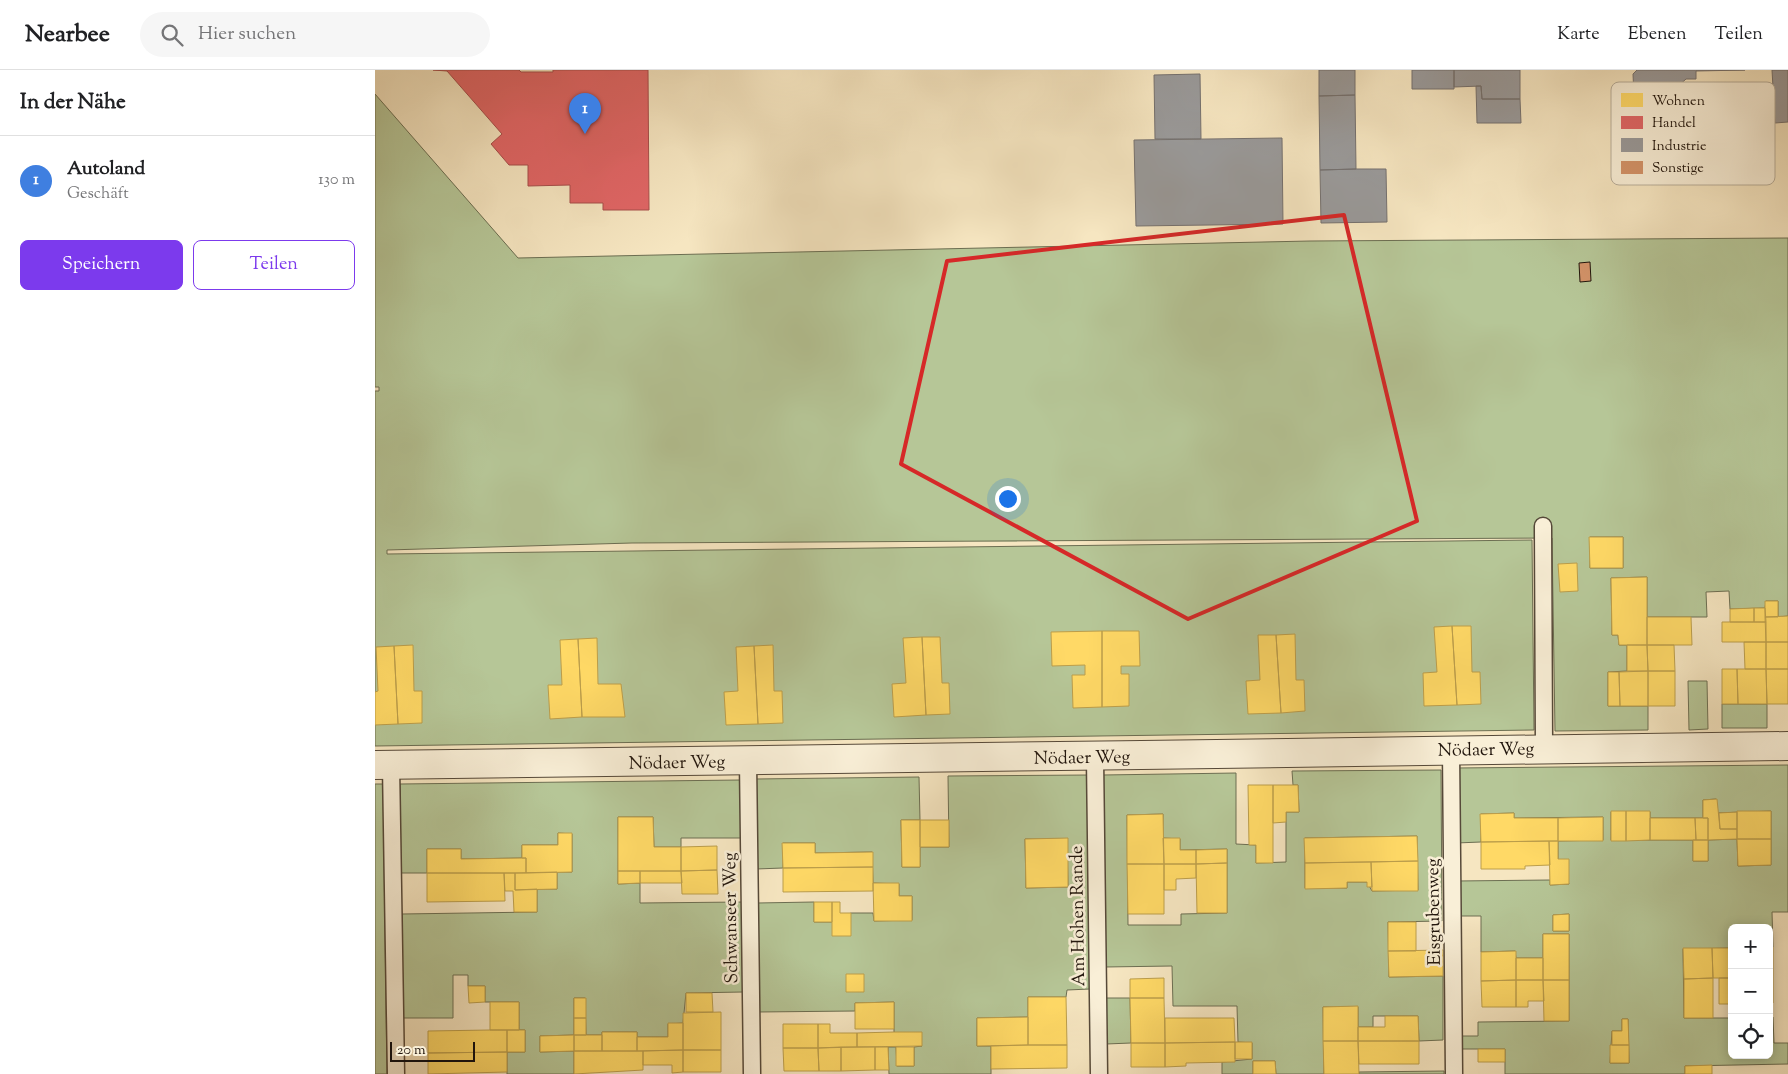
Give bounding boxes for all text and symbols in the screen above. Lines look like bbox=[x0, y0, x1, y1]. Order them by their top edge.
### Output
search box bbox=[140, 12, 490, 57]
text: Nearbee bbox=[25, 18, 110, 52]
icon: search bbox=[158, 21, 186, 49]
text: Hier suchen bbox=[198, 21, 296, 48]
text: Karte bbox=[1557, 22, 1600, 48]
text: Ebenen bbox=[1628, 22, 1687, 48]
text: Teilen bbox=[1715, 22, 1763, 48]
legend bbox=[1611, 82, 1775, 185]
text: In der Nähe bbox=[20, 88, 126, 118]
text: Wohnen bbox=[1652, 92, 1705, 112]
pin: 1 bbox=[569, 93, 601, 134]
text: Handel bbox=[1652, 114, 1696, 134]
text: Industrie bbox=[1652, 137, 1707, 157]
text: Autoland bbox=[67, 156, 145, 183]
text: Sonstige bbox=[1652, 159, 1704, 179]
text: 1 bbox=[33, 169, 39, 192]
text: 130 m bbox=[318, 169, 355, 192]
text: Geschäft bbox=[67, 183, 129, 206]
button: Speichern bbox=[20, 240, 183, 290]
button: Teilen bbox=[193, 240, 355, 290]
your location bbox=[995, 486, 1021, 512]
street label: Nödaer Weg bbox=[1438, 737, 1535, 765]
street label: Nödaer Weg bbox=[1034, 745, 1131, 773]
street label: Nödaer Weg bbox=[629, 750, 726, 778]
street label: Am Hohen Rande bbox=[1065, 845, 1093, 987]
street label: Schwanseer Weg bbox=[718, 852, 746, 984]
street label: Eisgrubenweg bbox=[1421, 858, 1449, 966]
map controls bbox=[1728, 924, 1773, 1059]
button: + bbox=[1728, 924, 1773, 969]
button: − bbox=[1728, 969, 1773, 1014]
button: locate bbox=[1728, 1014, 1773, 1059]
scale bar bbox=[390, 1039, 475, 1062]
text: 20 m bbox=[397, 1041, 426, 1061]

